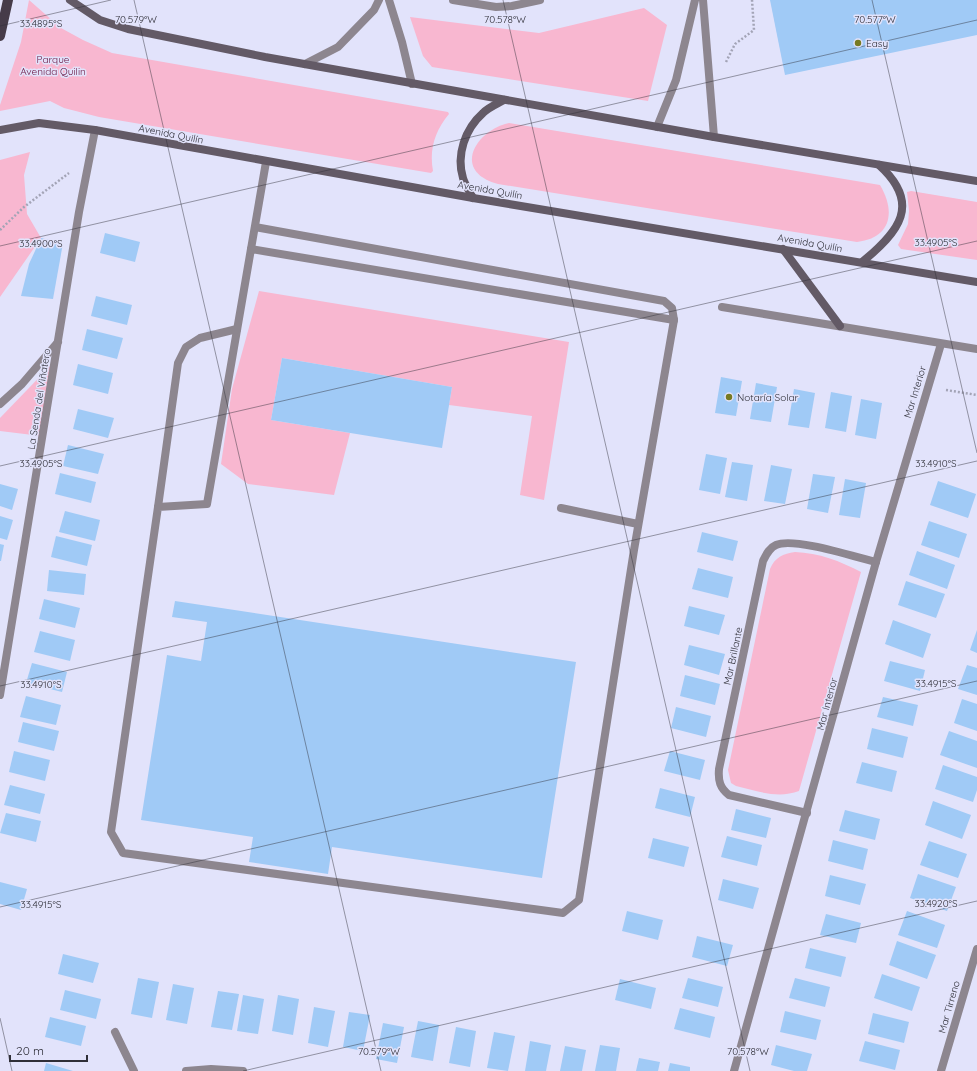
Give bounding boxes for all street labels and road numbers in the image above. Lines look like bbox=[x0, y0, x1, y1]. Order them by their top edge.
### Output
street label: Avenida Quilín bbox=[138, 121, 204, 147]
street label: Avenida Quilín bbox=[457, 178, 523, 202]
street label: Avenida Quilín bbox=[777, 231, 843, 255]
street label: La Senda del Viñatero bbox=[25, 348, 53, 450]
street label: Mar Interior bbox=[901, 364, 929, 420]
street label: Mar Brillante bbox=[721, 626, 746, 686]
street label: Mar Interior bbox=[814, 676, 840, 732]
street label: Mar Tirreno bbox=[935, 979, 963, 1035]

